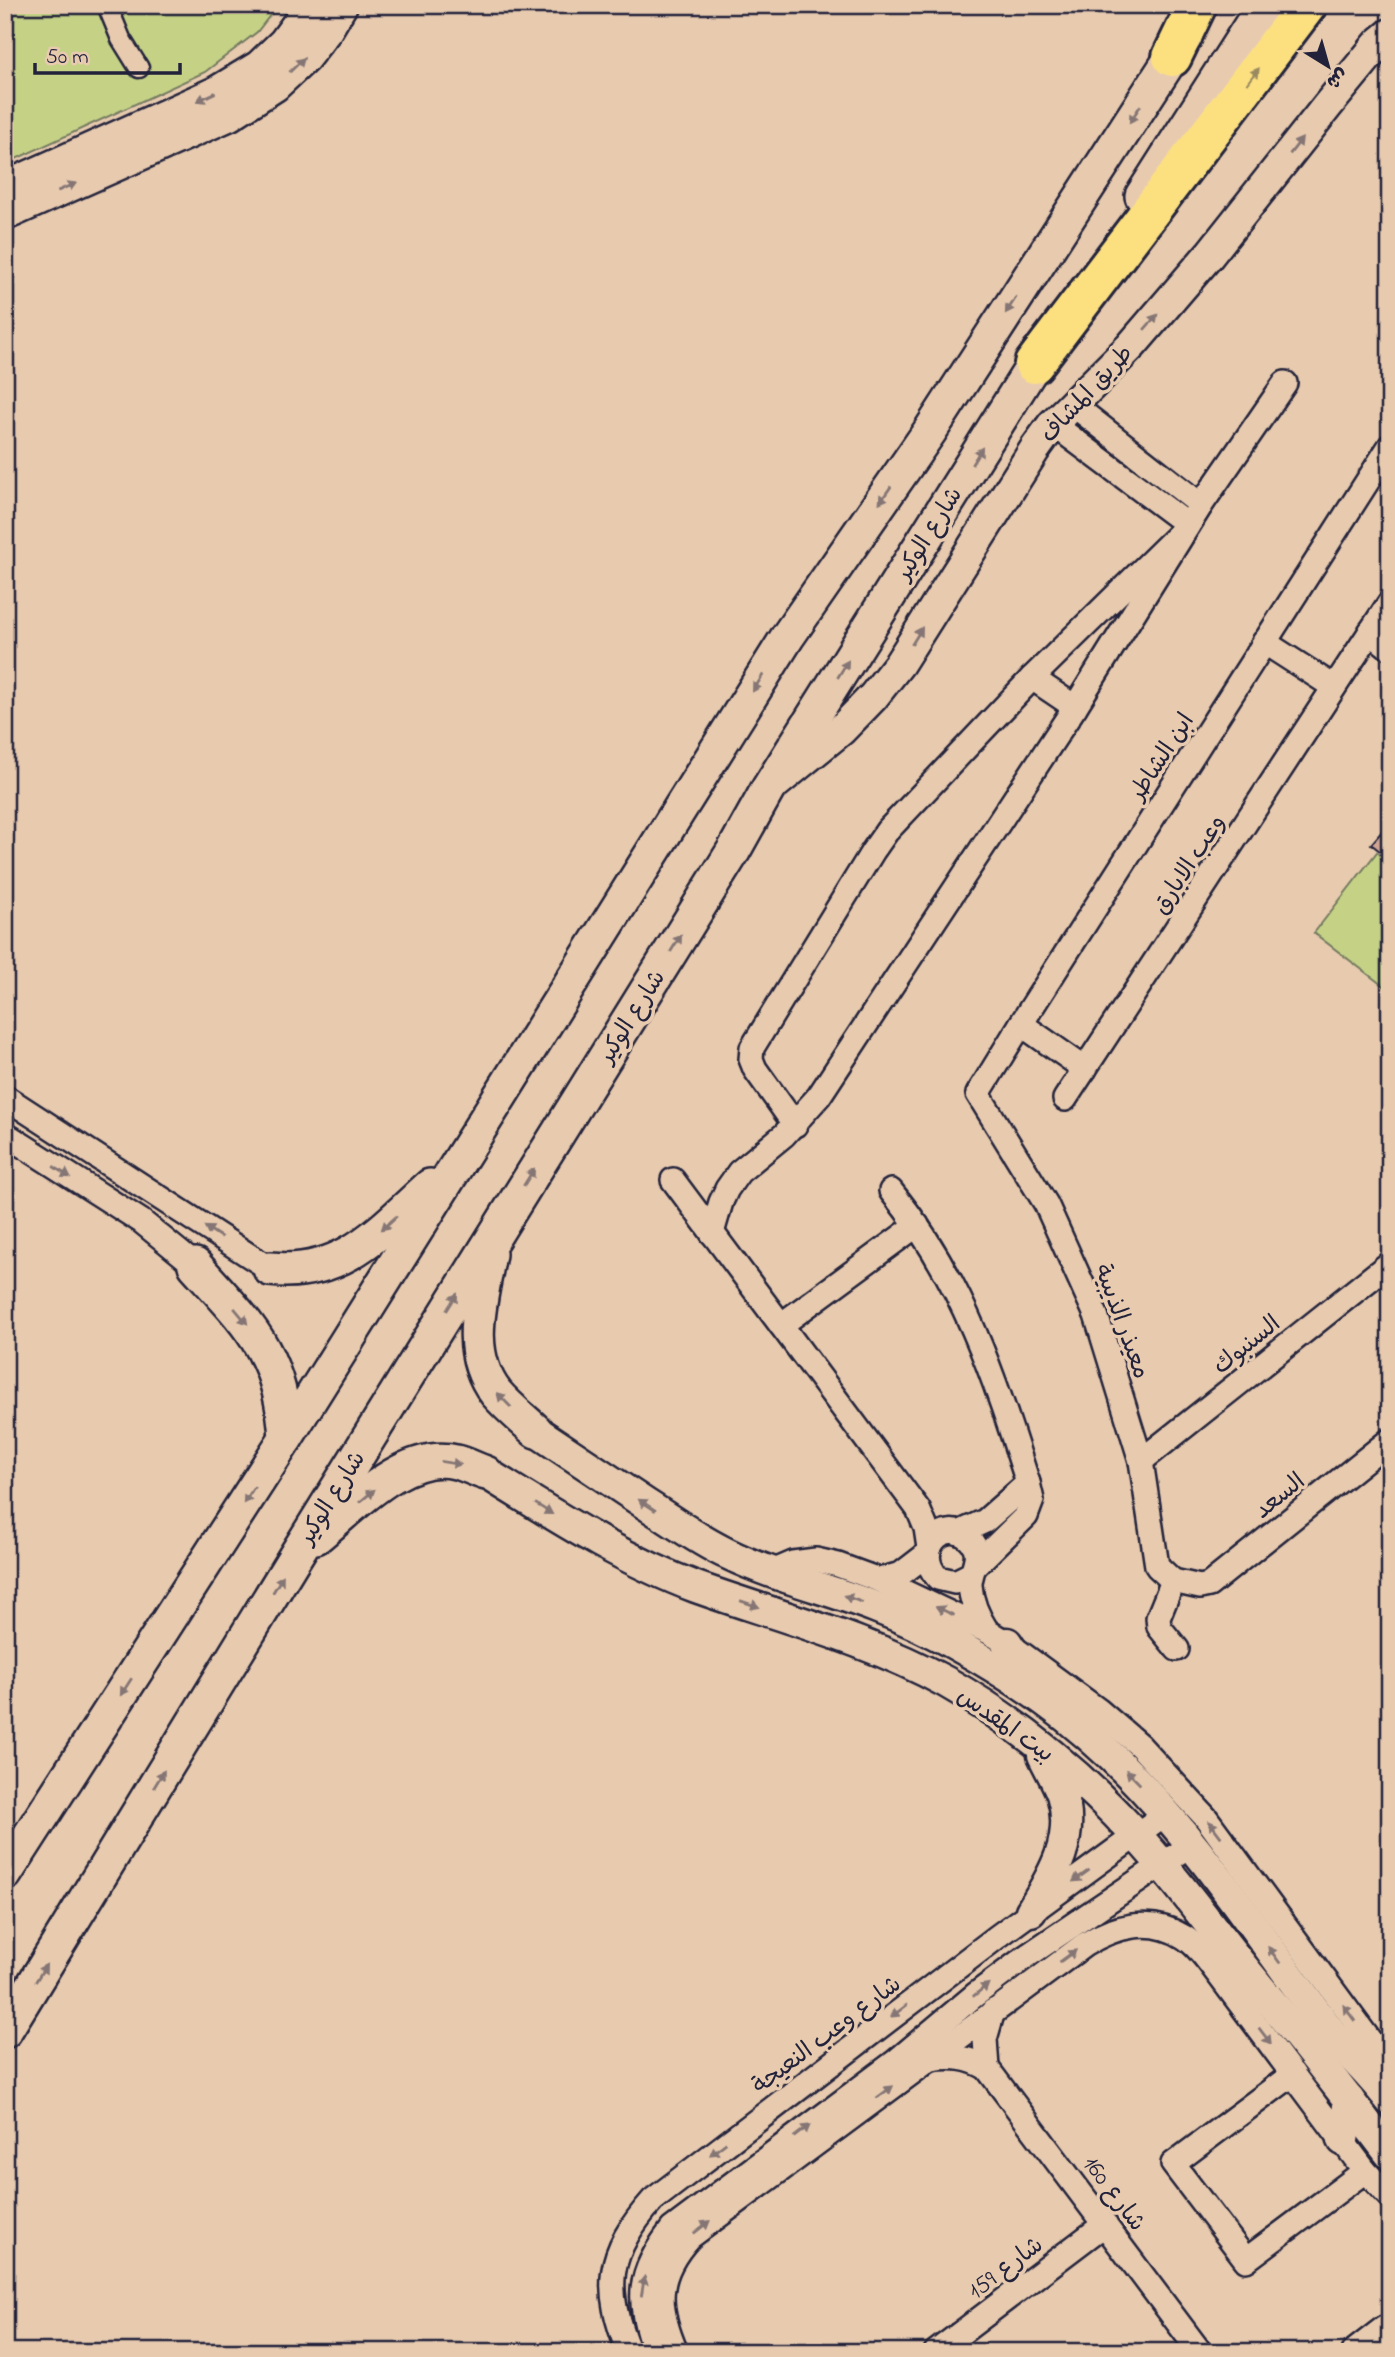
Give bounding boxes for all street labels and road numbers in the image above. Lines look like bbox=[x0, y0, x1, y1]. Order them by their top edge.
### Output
street label: طريق المشاف bbox=[1033, 338, 1143, 452]
street label: شارع الوكير bbox=[887, 481, 973, 590]
street label: ابن الشاطر bbox=[1121, 707, 1204, 810]
street label: وعب الابارق bbox=[1145, 808, 1236, 922]
street label: شارع الوكير bbox=[590, 964, 676, 1073]
street label: معيذر الذيبية bbox=[1084, 1259, 1158, 1384]
street label: السنبوك bbox=[1206, 1308, 1289, 1384]
street label: شارع الوكير bbox=[290, 1445, 376, 1554]
street label: السعد bbox=[1247, 1465, 1314, 1529]
street label: بيت المقدس bbox=[949, 1680, 1060, 1772]
street label: شارع وعب النعيجة bbox=[746, 1968, 909, 2104]
street label: شارع 160 bbox=[1073, 2149, 1153, 2240]
street label: شارع 159 bbox=[961, 2229, 1052, 2309]

